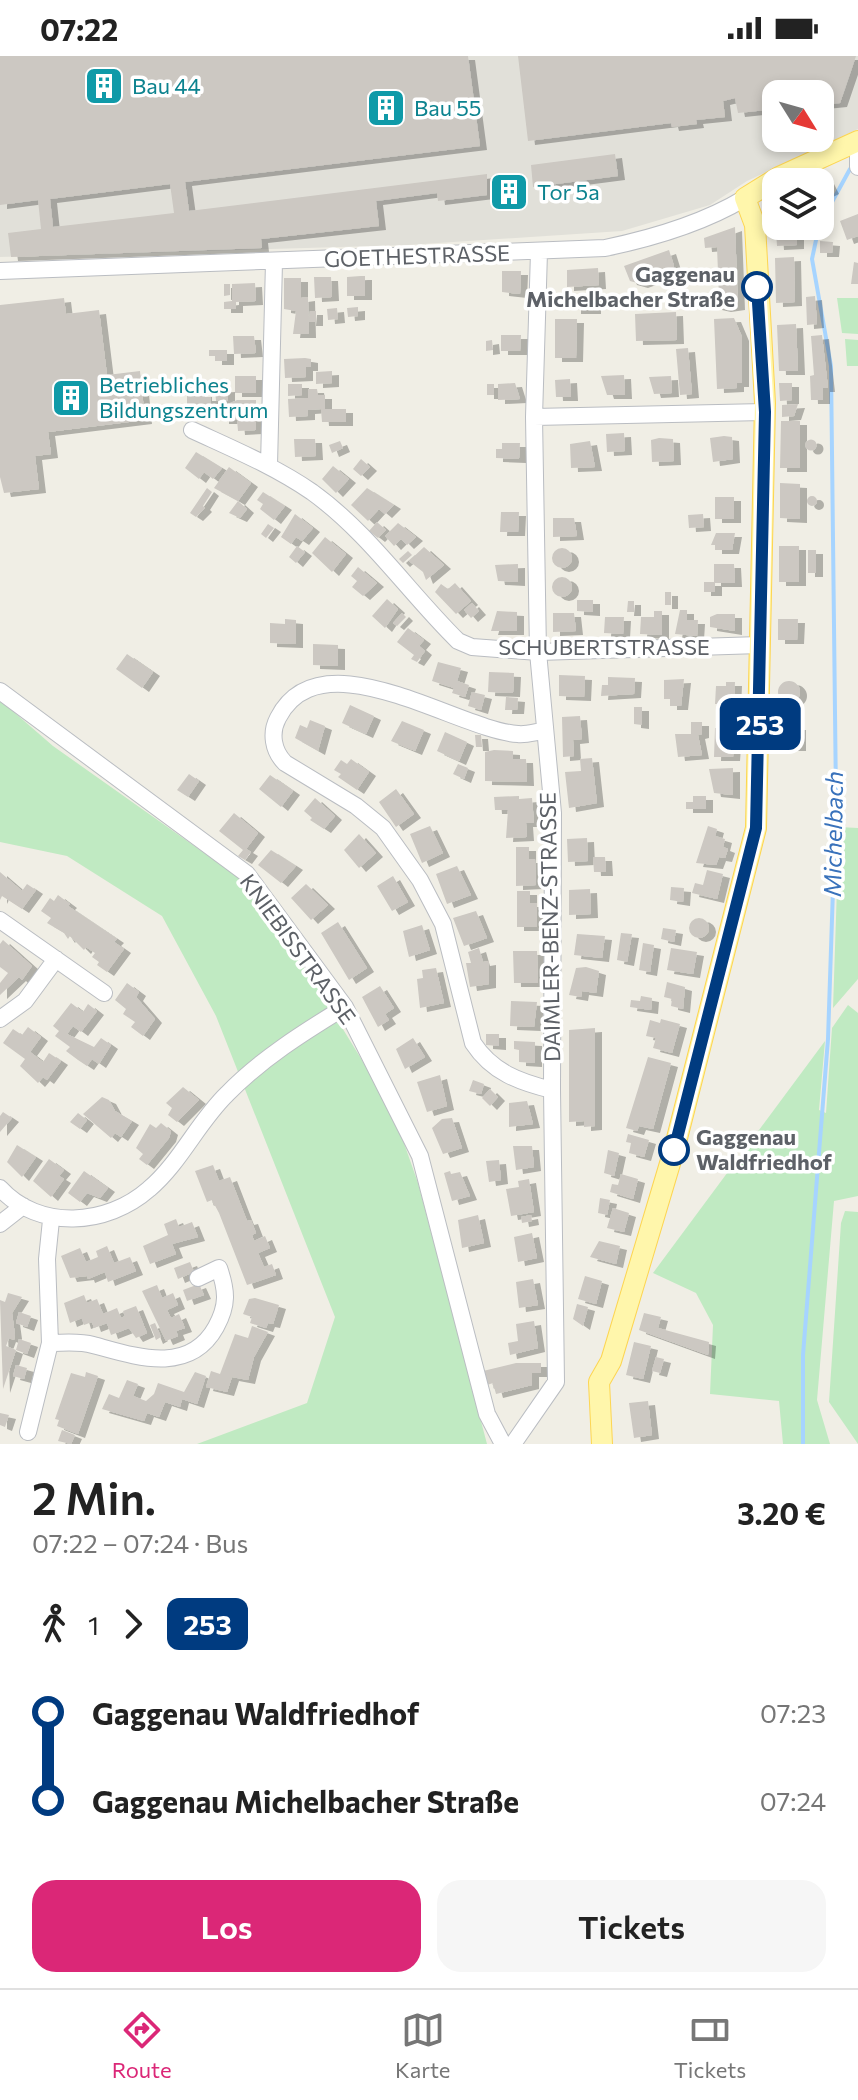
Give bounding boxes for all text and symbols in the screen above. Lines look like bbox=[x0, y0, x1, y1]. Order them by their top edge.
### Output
text: 07:22 bbox=[40, 10, 118, 47]
building icon: Bau 44 bbox=[83, 65, 125, 107]
place label: Bau 44 bbox=[132, 72, 201, 99]
north arrow bbox=[762, 80, 834, 152]
map controls bbox=[762, 80, 834, 240]
building icon: Bau 55 bbox=[365, 87, 407, 129]
place label: Bau 55 bbox=[414, 94, 482, 121]
button: layers bbox=[762, 168, 834, 240]
building icon: Tor 5a bbox=[488, 171, 530, 213]
place label: Tor 5a bbox=[537, 178, 600, 205]
street label: GOETHESTRASSE bbox=[323, 239, 511, 272]
place label: Gaggenau Michelbacher Straße bbox=[526, 260, 735, 312]
marker: Gaggenau Michelbacher Straße bbox=[742, 272, 772, 302]
place label: Betriebliches Bildungszentrum bbox=[99, 371, 268, 423]
building icon: Betriebliches Bildungszentrum bbox=[50, 377, 92, 419]
street label: SCHUBERTSTRASSE bbox=[498, 633, 710, 660]
line badge: 253 bbox=[714, 698, 806, 750]
text: 253 bbox=[736, 707, 784, 741]
water label: Michelbach bbox=[817, 771, 848, 897]
street label: DAIMLER-BENZ-STRASSE bbox=[534, 792, 565, 1062]
street label: KNIEBISSTRASSE bbox=[235, 868, 362, 1029]
place label: Gaggenau Waldfriedhof bbox=[696, 1123, 833, 1175]
marker: Gaggenau Waldfriedhof bbox=[659, 1135, 689, 1165]
text: 2 Min. bbox=[32, 1470, 156, 1524]
text: 3.20 € bbox=[737, 1494, 826, 1531]
text: 07:22 – 07:24 · Bus bbox=[32, 1527, 248, 1558]
icon: walk bbox=[32, 1602, 76, 1646]
icon: forward bbox=[111, 1602, 155, 1646]
text: 253 bbox=[183, 1607, 232, 1641]
text: 1 bbox=[88, 1609, 99, 1640]
text: Gaggenau Waldfriedhof bbox=[92, 1694, 419, 1731]
text: 07:23 bbox=[760, 1697, 826, 1728]
text: Gaggenau Michelbacher Straße bbox=[92, 1782, 519, 1819]
text: 07:24 bbox=[760, 1785, 826, 1816]
button: Los bbox=[32, 1880, 421, 1972]
button: Tickets bbox=[437, 1880, 826, 1972]
tab: Route bbox=[112, 2008, 172, 2083]
tab: Karte bbox=[395, 2008, 450, 2083]
tab: Tickets bbox=[674, 2008, 746, 2083]

